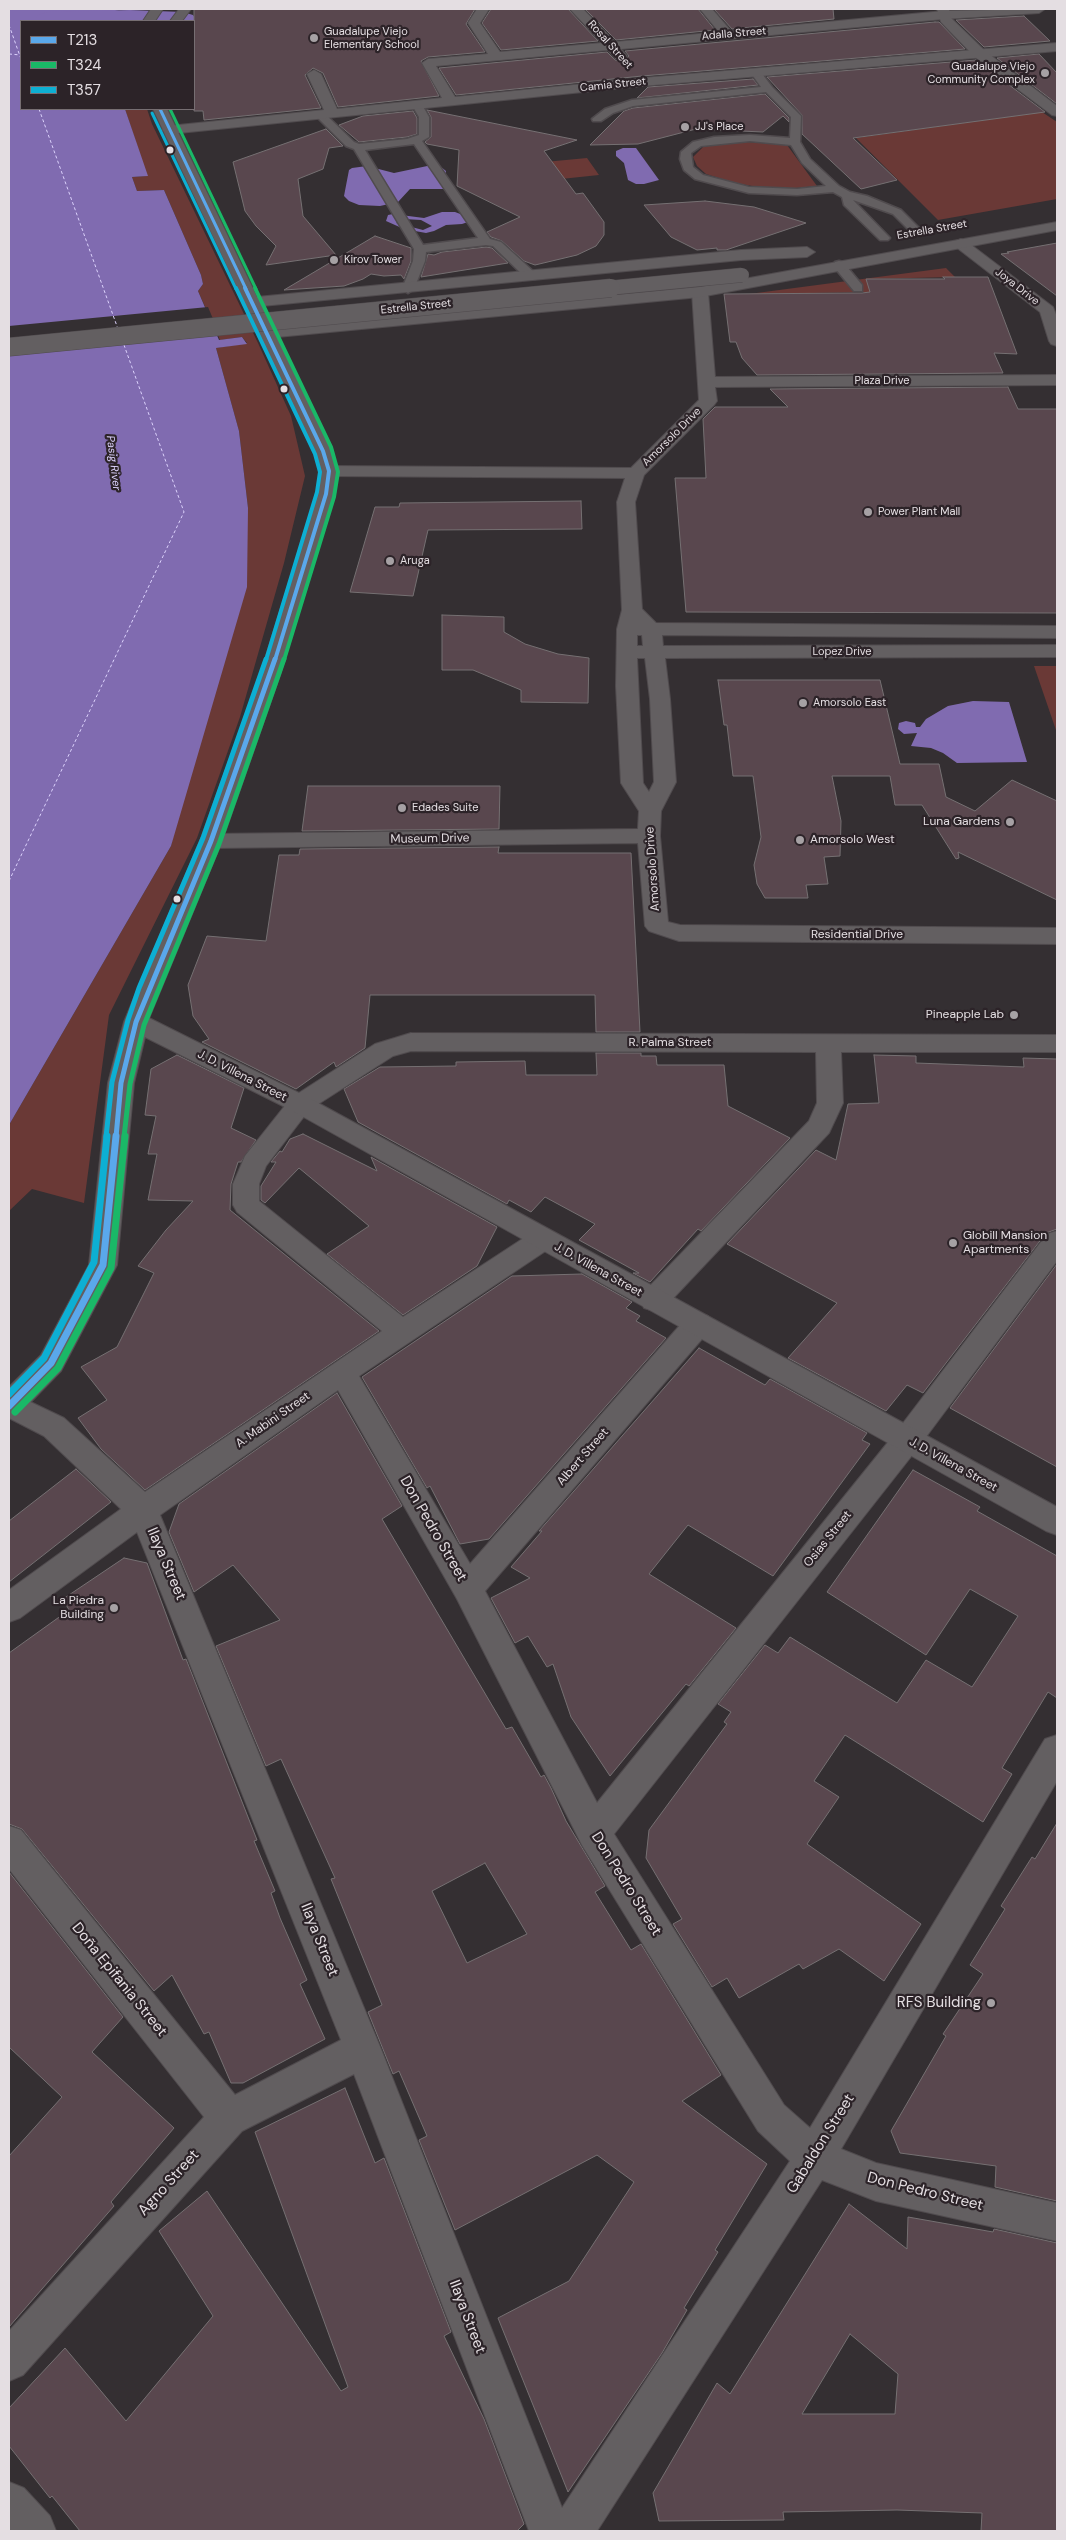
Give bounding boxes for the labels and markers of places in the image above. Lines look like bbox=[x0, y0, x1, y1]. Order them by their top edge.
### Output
place label: Guadalupe Viejo Elementary School bbox=[324, 25, 419, 51]
marker: Guadalupe Viejo Elementary School bbox=[308, 32, 320, 44]
place label: Guadalupe Viejo Community Complex bbox=[927, 60, 1035, 86]
marker: Guadalupe Viejo Community Complex bbox=[1039, 67, 1051, 79]
place label: JJ's Place bbox=[695, 120, 744, 134]
marker: JJ's Place bbox=[679, 121, 691, 133]
unlabelled marker bbox=[165, 145, 175, 155]
place label: Kirov Tower bbox=[344, 253, 402, 267]
marker: Kirov Tower bbox=[328, 254, 340, 266]
unlabelled marker bbox=[279, 384, 289, 394]
place label: Power Plant Mall bbox=[878, 505, 960, 519]
marker: Power Plant Mall bbox=[862, 506, 874, 518]
place label: Aruga bbox=[400, 554, 430, 568]
marker: Aruga bbox=[384, 555, 396, 567]
place label: Amorsolo East bbox=[813, 696, 886, 710]
marker: Amorsolo East bbox=[797, 697, 809, 709]
place label: Edades Suite bbox=[412, 801, 478, 815]
marker: Edades Suite bbox=[396, 802, 408, 814]
place label: Luna Gardens bbox=[923, 815, 1000, 829]
marker: Luna Gardens bbox=[1004, 816, 1016, 828]
place label: Amorsolo West bbox=[810, 833, 895, 847]
marker: Amorsolo West bbox=[794, 834, 806, 846]
unlabelled marker bbox=[172, 894, 182, 904]
place label: Pineapple Lab bbox=[926, 1008, 1004, 1022]
marker: Pineapple Lab bbox=[1008, 1009, 1020, 1021]
place label: Globill Mansion Apartments bbox=[963, 1229, 1047, 1257]
marker: Globill Mansion Apartments bbox=[947, 1237, 959, 1249]
place label: La Piedra Building bbox=[53, 1594, 104, 1622]
marker: La Piedra Building bbox=[108, 1602, 120, 1614]
place label: RFS Building bbox=[897, 1994, 981, 2012]
marker: RFS Building bbox=[985, 1997, 997, 2009]

